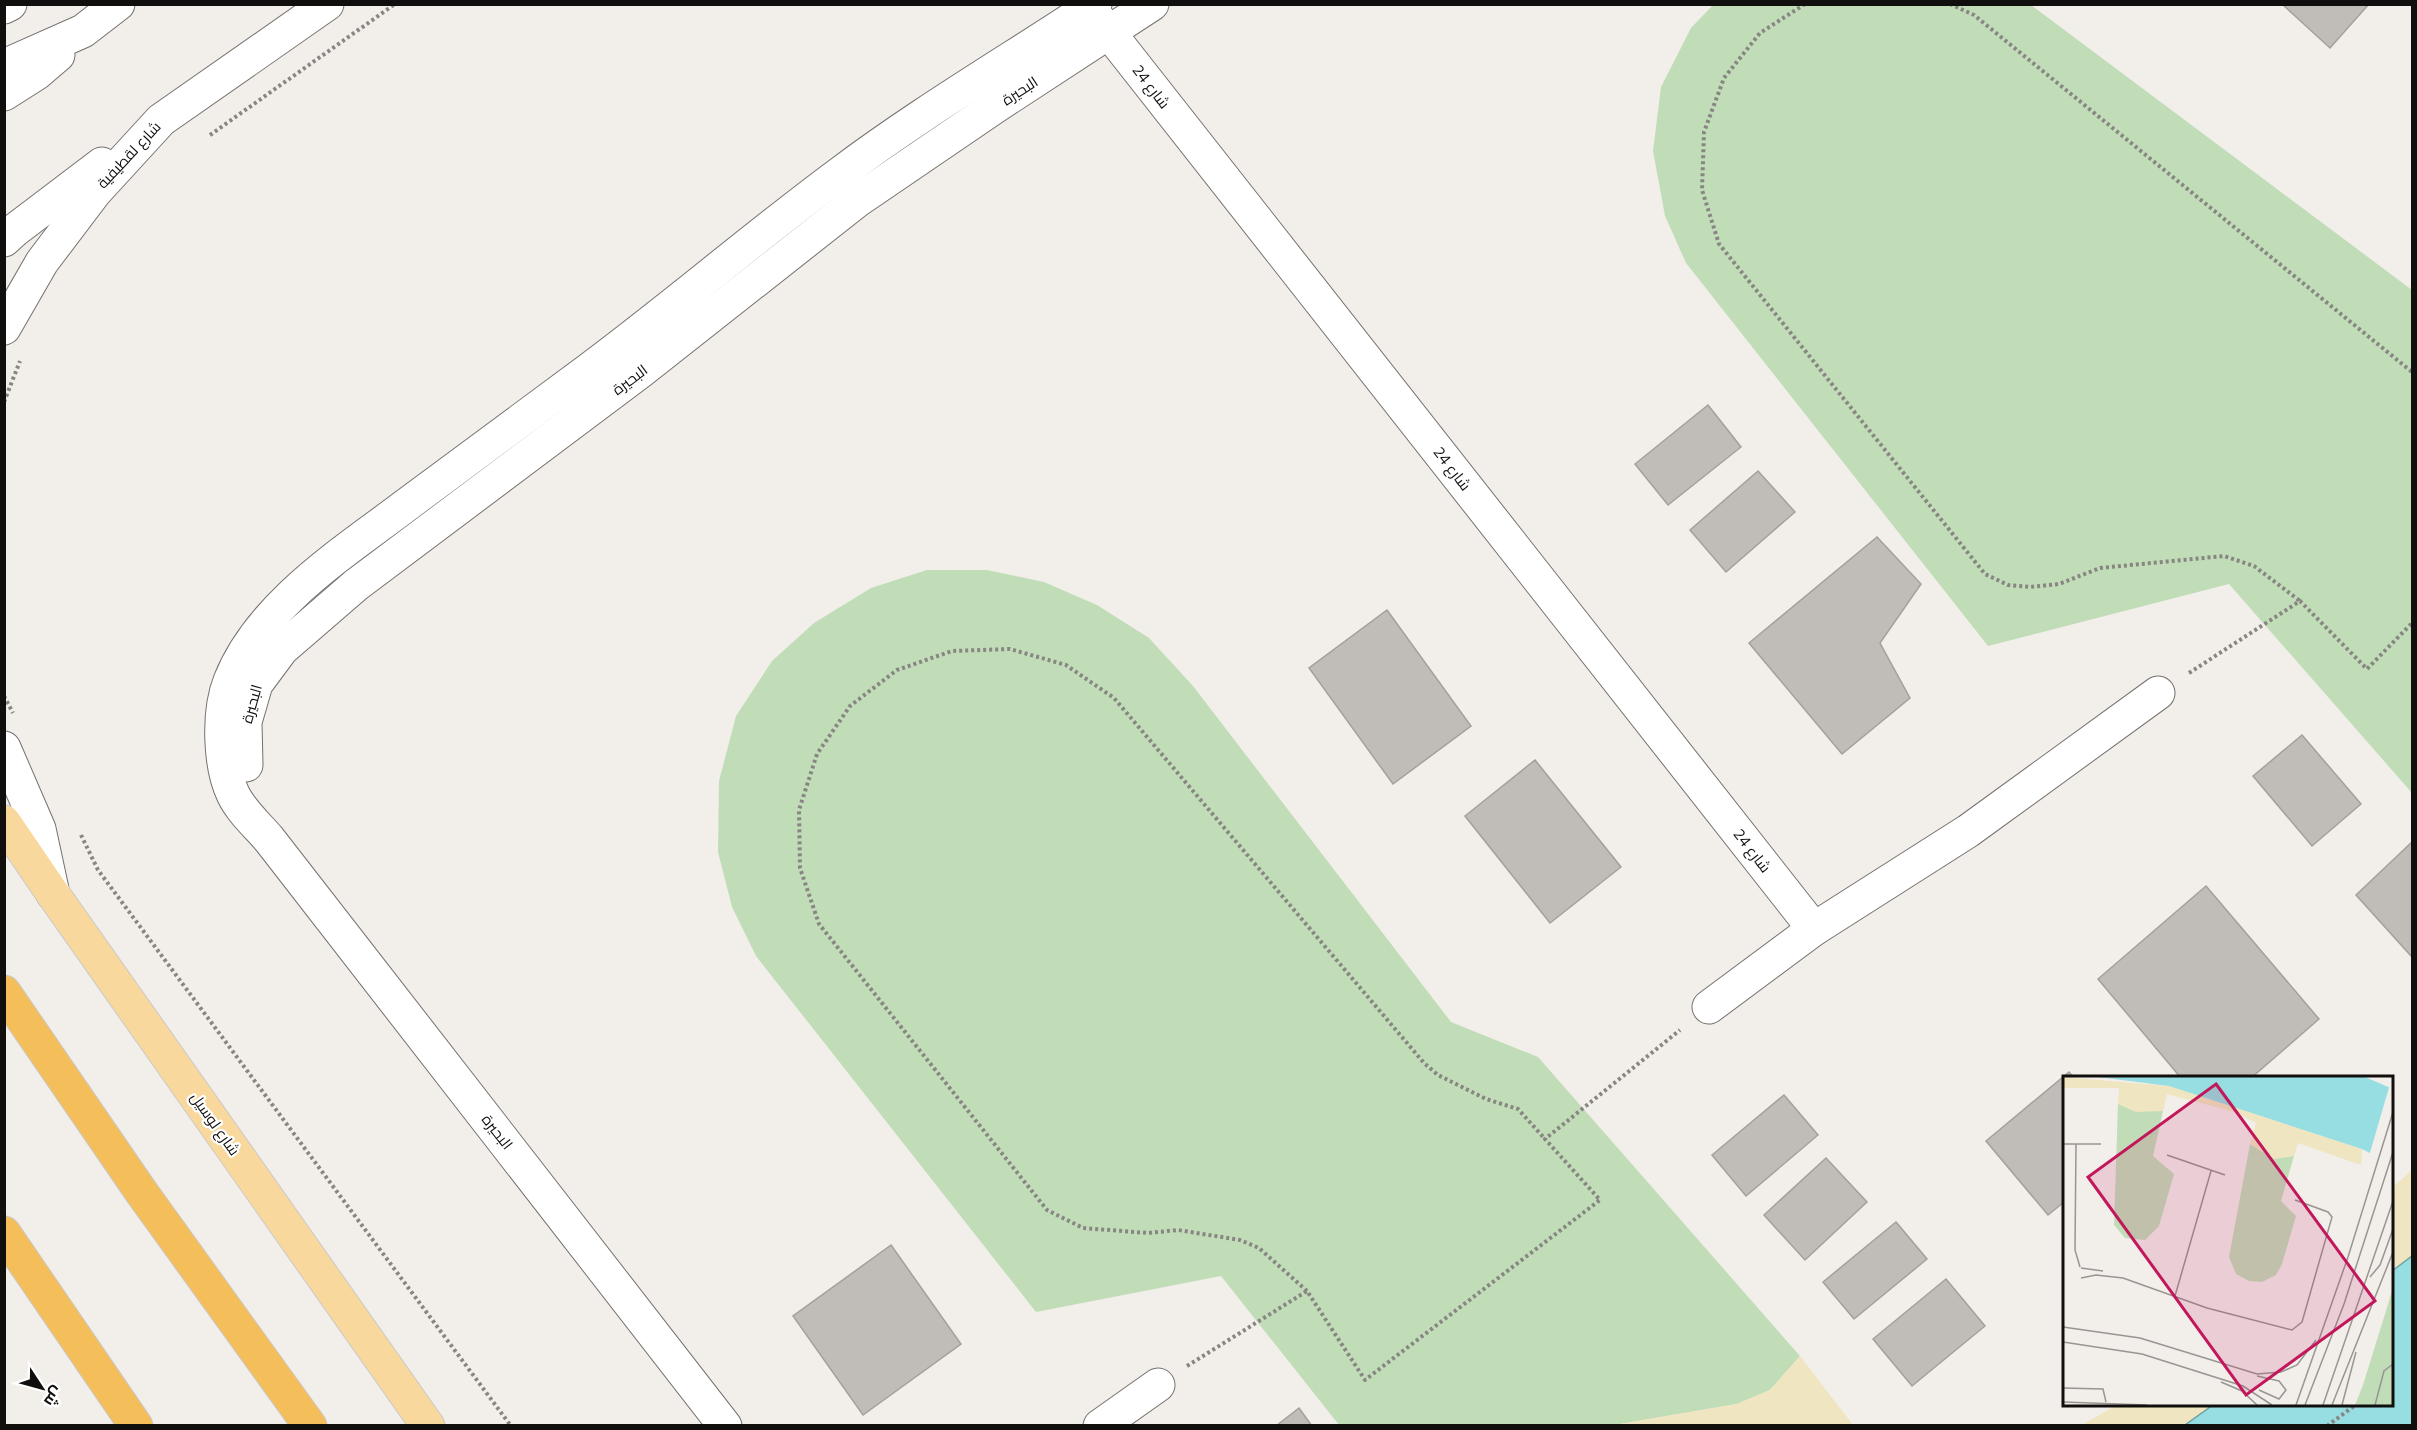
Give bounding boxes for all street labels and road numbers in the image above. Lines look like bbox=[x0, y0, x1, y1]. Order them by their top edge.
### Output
street label: شارع 24 bbox=[1127, 60, 1175, 114]
street label: البحيرة bbox=[998, 71, 1041, 109]
street label: شارع لقطيفية bbox=[92, 116, 166, 194]
street label: البحيرة bbox=[608, 359, 651, 399]
street label: شارع 24 bbox=[1428, 442, 1476, 496]
street label: البحيرة bbox=[236, 682, 266, 725]
street label: شارع 24 bbox=[1728, 824, 1776, 878]
street label: شارع لوسيل bbox=[185, 1088, 245, 1160]
street label: البحيرة bbox=[478, 1110, 518, 1153]

